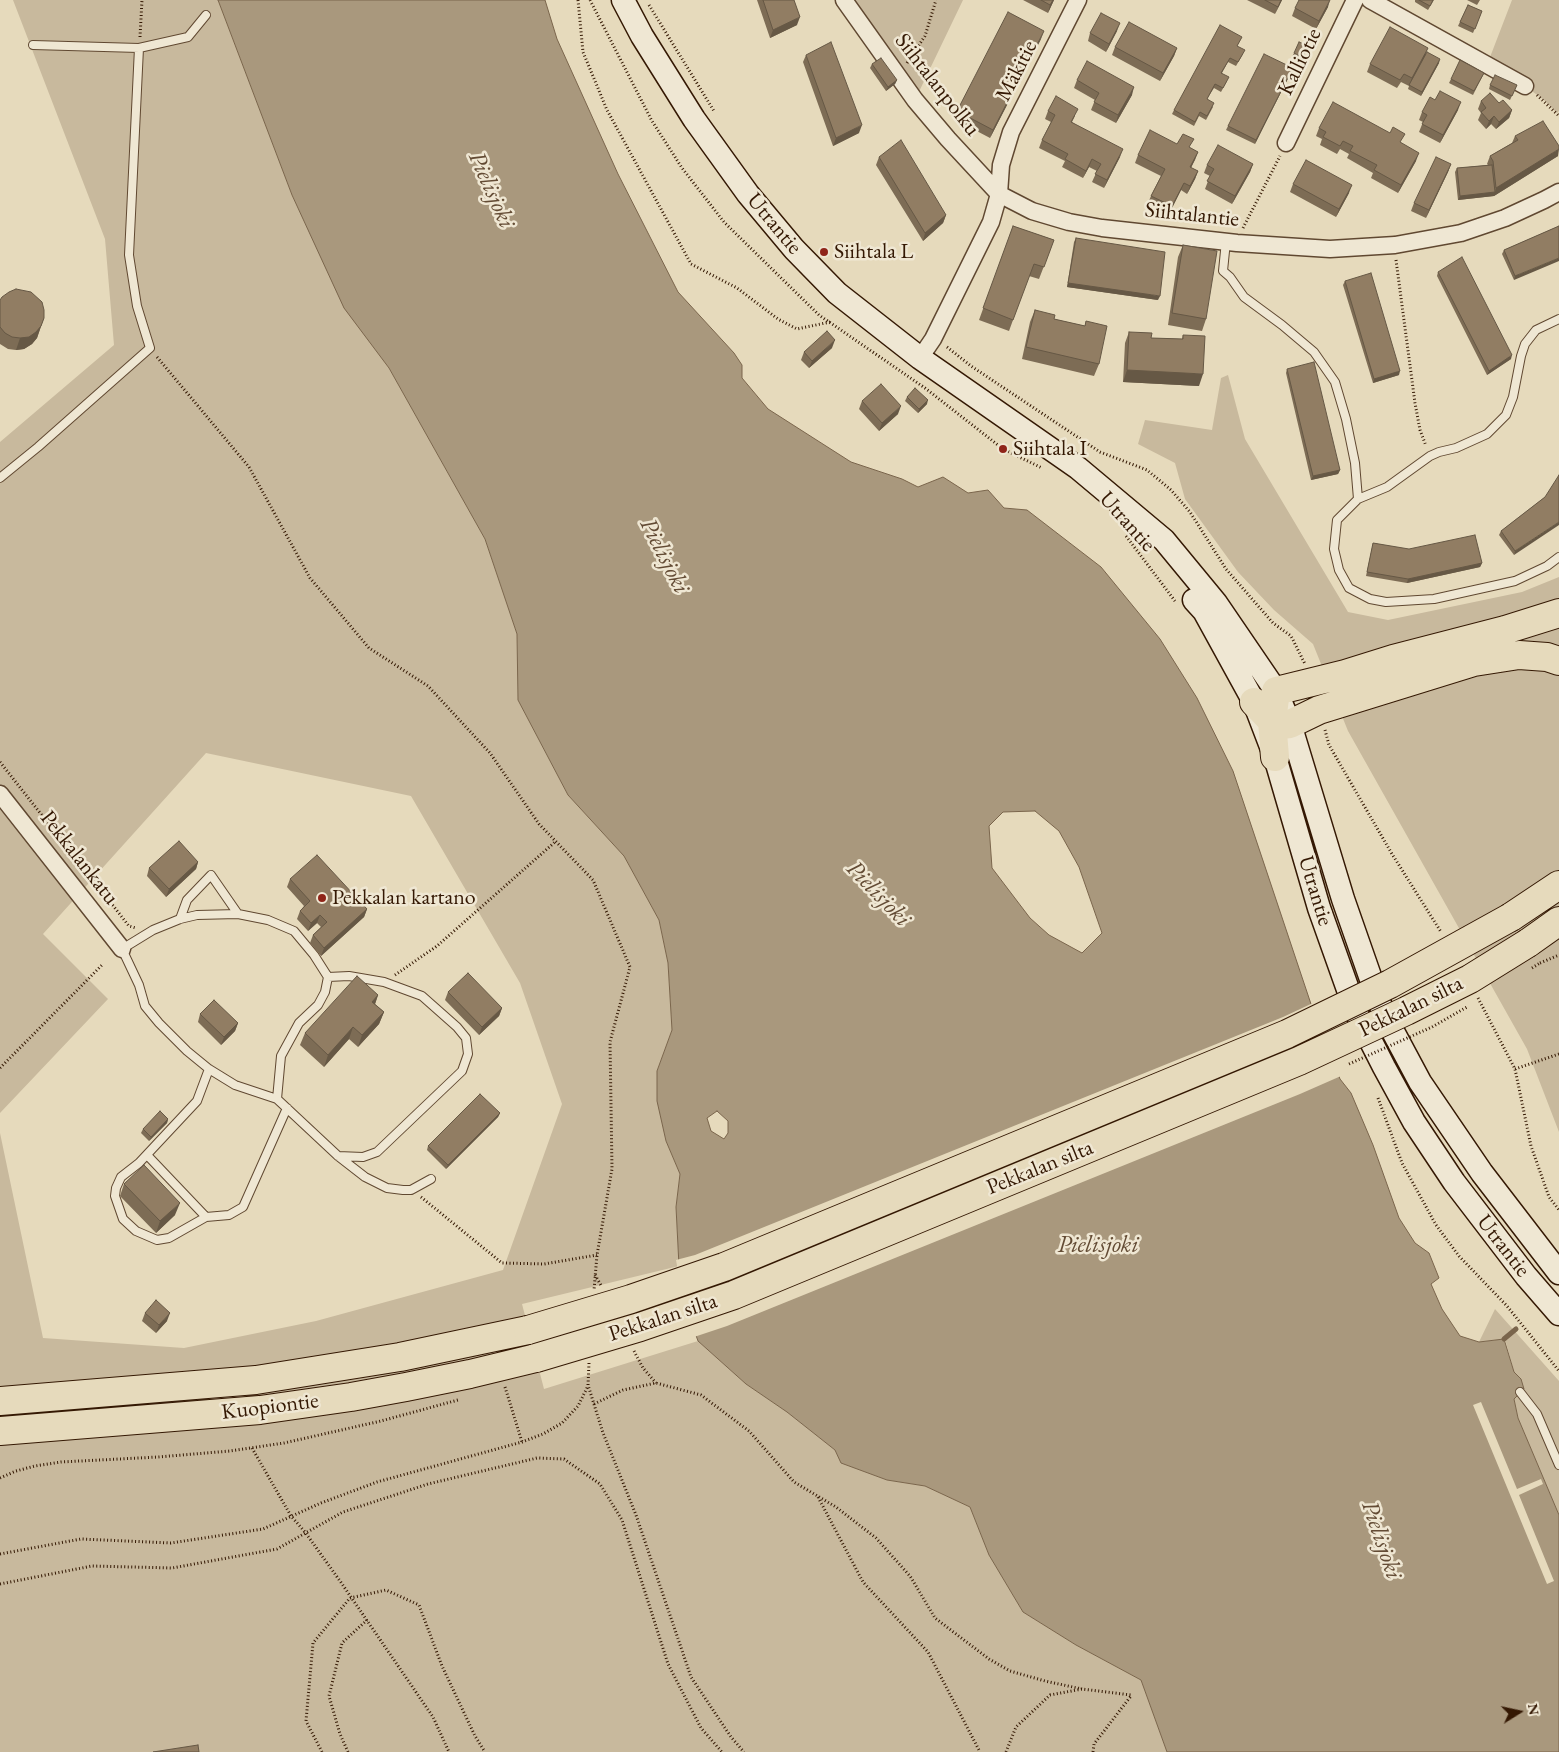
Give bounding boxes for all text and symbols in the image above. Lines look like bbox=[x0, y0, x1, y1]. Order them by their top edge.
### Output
street label: Kalliotie bbox=[1272, 24, 1328, 100]
street label: Siihtalanpolku bbox=[889, 28, 985, 142]
street label: Mäkitie bbox=[991, 36, 1043, 106]
water label: Pielisjoki bbox=[461, 147, 521, 233]
street label: Utrantie bbox=[741, 188, 807, 260]
street label: Siihtalantie bbox=[1144, 197, 1240, 233]
place label: Siihtala L bbox=[834, 239, 913, 265]
marker: Siihtala L bbox=[818, 246, 830, 258]
place label: Siihtala I bbox=[1013, 436, 1087, 462]
marker: Siihtala I bbox=[997, 443, 1009, 455]
street label: Utrantie bbox=[1093, 487, 1161, 557]
water label: Pielisjoki bbox=[633, 513, 695, 599]
street label: Pekkalankatu bbox=[34, 806, 124, 910]
street label: Utrantie bbox=[1292, 853, 1338, 929]
water label: Pielisjoki bbox=[839, 855, 917, 933]
place label: Pekkalan kartano bbox=[332, 885, 476, 911]
marker: Pekkalan kartano bbox=[316, 892, 328, 904]
street label: Pekkalan silta bbox=[1355, 970, 1467, 1044]
street label: Pekkalan silta bbox=[983, 1135, 1097, 1201]
street label: Utrantie bbox=[1471, 1210, 1535, 1282]
water label: Pielisjoki bbox=[1057, 1231, 1139, 1259]
street label: Pekkalan silta bbox=[605, 1288, 721, 1348]
street label: Kuopiontie bbox=[220, 1388, 320, 1426]
water label: Pielisjoki bbox=[1354, 1497, 1408, 1583]
north arrow bbox=[1494, 1687, 1544, 1737]
text: N bbox=[1524, 1702, 1544, 1717]

